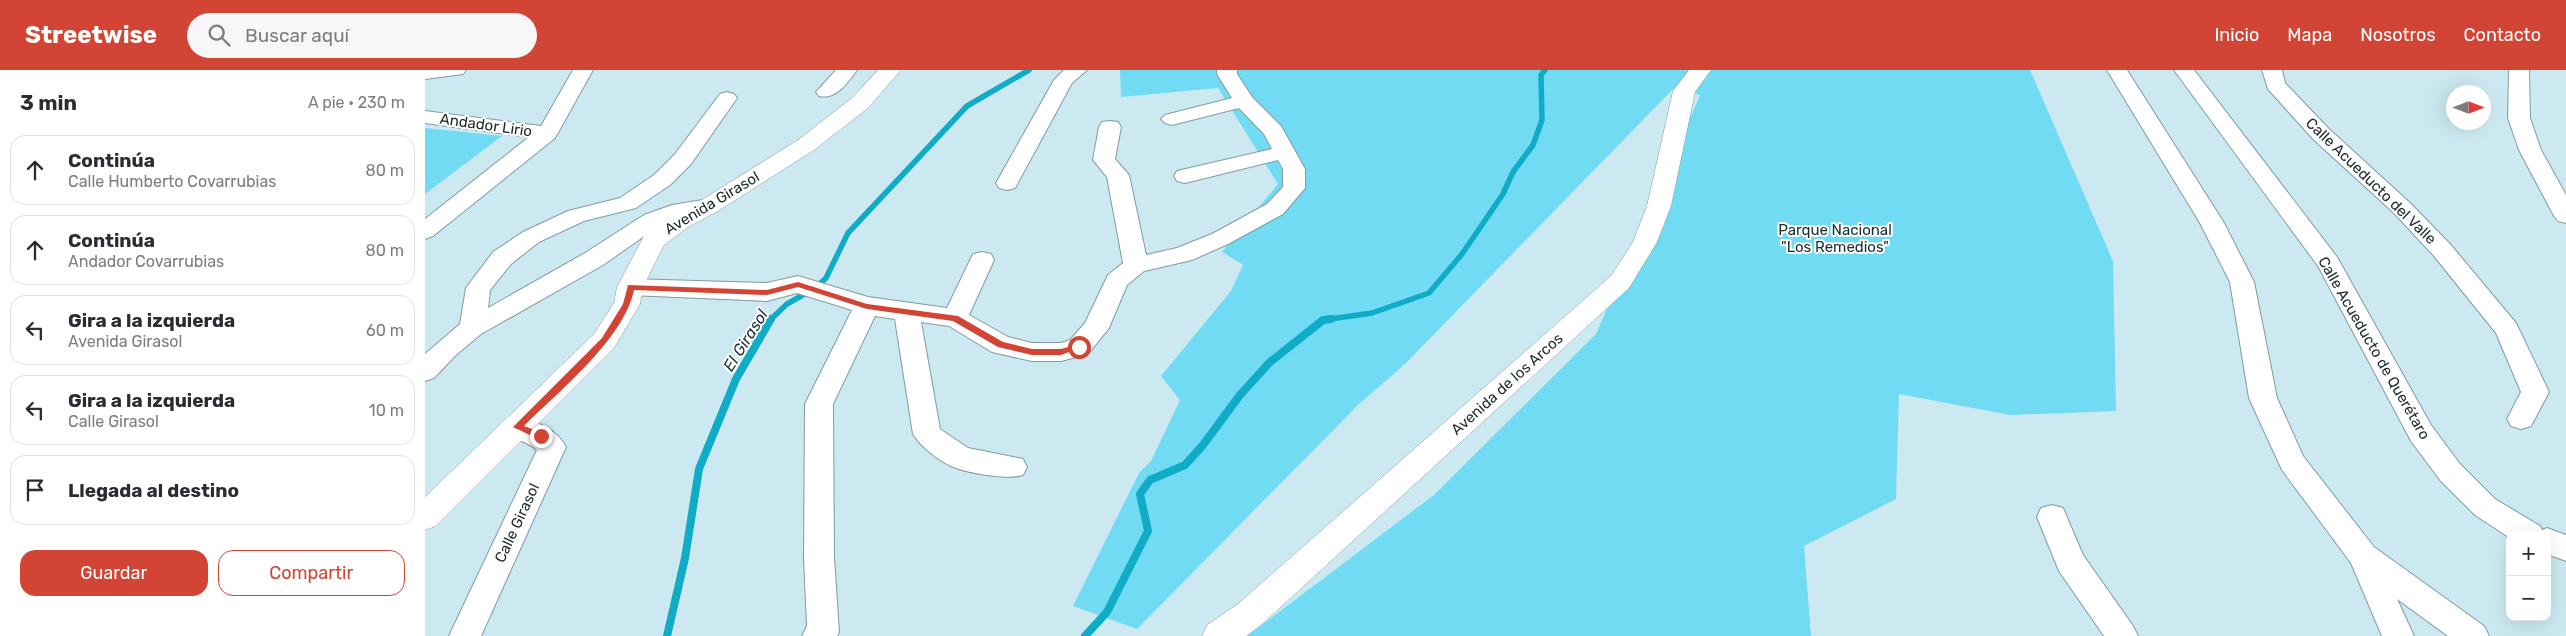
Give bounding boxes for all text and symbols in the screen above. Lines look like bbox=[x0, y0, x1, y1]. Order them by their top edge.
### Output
search box bbox=[187, 13, 537, 58]
text: Streetwise bbox=[25, 21, 157, 49]
icon: search bbox=[205, 21, 233, 49]
text: Buscar aquí bbox=[245, 24, 349, 47]
text: Inicio bbox=[2214, 24, 2259, 46]
text: Mapa bbox=[2287, 24, 2332, 46]
text: Nosotros bbox=[2360, 24, 2436, 46]
text: Contacto bbox=[2464, 24, 2541, 46]
north arrow bbox=[2446, 85, 2491, 130]
text: 3 min bbox=[20, 90, 77, 115]
text: A pie · 230 m bbox=[308, 93, 405, 112]
street label: Andador Lirio bbox=[439, 110, 533, 140]
street label: Calle Acueducto del Valle bbox=[2302, 114, 2440, 248]
text: Continúa bbox=[68, 149, 155, 172]
icon: ahead bbox=[21, 156, 49, 184]
text: 80 m bbox=[366, 161, 404, 180]
street label: Avenida Girasol bbox=[661, 168, 763, 238]
text: Calle Humberto Covarrubias bbox=[68, 172, 276, 191]
park label: Parque Nacional "Los Remedios" bbox=[1778, 221, 1892, 256]
text: Continúa bbox=[68, 229, 155, 252]
icon: ahead bbox=[21, 236, 49, 264]
text: 80 m bbox=[366, 241, 404, 260]
text: Andador Covarrubias bbox=[68, 252, 224, 271]
street label: Calle Acueducto de Querétaro bbox=[2314, 253, 2434, 443]
water label: El Girasol bbox=[719, 305, 772, 375]
text: Gira a la izquierda bbox=[68, 309, 235, 332]
icon: left bbox=[21, 316, 49, 344]
text: 60 m bbox=[366, 321, 404, 340]
street label: Avenida de los Arcos bbox=[1447, 329, 1567, 439]
text: Avenida Girasol bbox=[68, 332, 182, 351]
route start bbox=[1068, 336, 1091, 359]
text: Gira a la izquierda bbox=[68, 389, 235, 412]
icon: left bbox=[21, 396, 49, 424]
text: 10 m bbox=[369, 401, 404, 420]
text: Calle Girasol bbox=[68, 412, 159, 431]
route end bbox=[530, 425, 553, 448]
icon: arrive bbox=[21, 476, 49, 504]
text: Llegada al destino bbox=[68, 479, 239, 502]
street label: Calle Girasol bbox=[491, 481, 543, 565]
map controls bbox=[2506, 531, 2551, 621]
button: + bbox=[2506, 531, 2551, 576]
button: Guardar bbox=[20, 550, 208, 596]
button: Compartir bbox=[218, 550, 405, 596]
button: − bbox=[2506, 576, 2551, 621]

